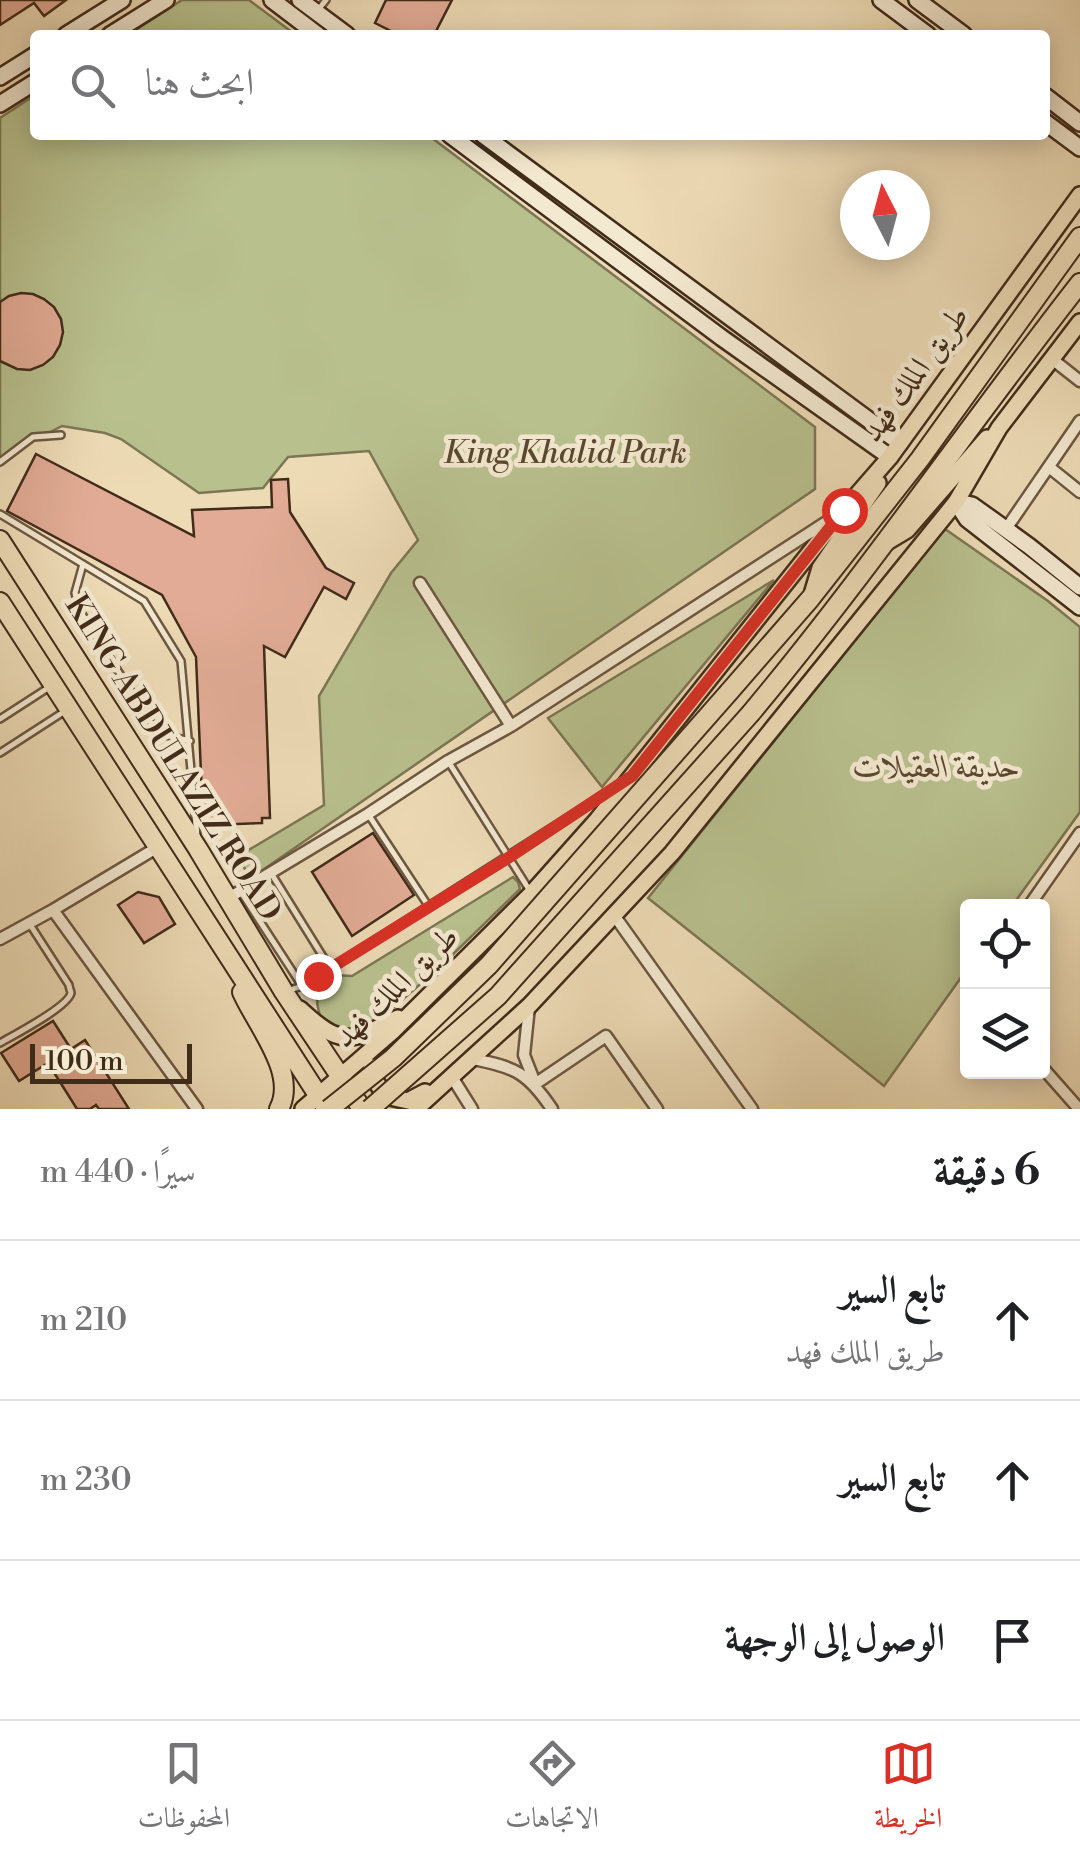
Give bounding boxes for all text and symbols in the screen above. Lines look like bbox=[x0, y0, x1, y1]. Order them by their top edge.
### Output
search box bbox=[30, 30, 1050, 140]
icon: search bbox=[65, 58, 120, 113]
text: ابحث هنا bbox=[145, 60, 254, 107]
north arrow bbox=[840, 170, 930, 260]
street label: طريق الملك فهد bbox=[852, 298, 978, 450]
park label: King Khalid Park bbox=[443, 433, 687, 473]
route start bbox=[822, 488, 868, 534]
street label: KING ABDULAZIZ ROAD bbox=[56, 587, 290, 929]
park label: حديقة العقيلات bbox=[853, 747, 1021, 787]
map controls bbox=[960, 899, 1050, 1079]
button: locate bbox=[960, 899, 1050, 989]
street label: طريق الملك فهد bbox=[325, 917, 467, 1057]
route end bbox=[296, 954, 342, 1000]
button: layers bbox=[960, 989, 1050, 1079]
scale bar bbox=[30, 1039, 192, 1084]
text: 100 m bbox=[45, 1044, 124, 1079]
text: 6 دقيقة bbox=[933, 1145, 1040, 1198]
text: سيرًا · 440 m bbox=[40, 1152, 196, 1192]
text: تابع السير bbox=[840, 1267, 945, 1314]
icon: ahead bbox=[985, 1293, 1040, 1348]
text: 210 m bbox=[40, 1300, 127, 1340]
text: طريق الملك فهد bbox=[786, 1332, 945, 1372]
icon: ahead bbox=[985, 1453, 1040, 1508]
text: تابع السير bbox=[840, 1455, 945, 1502]
text: 230 m bbox=[40, 1460, 132, 1500]
icon: arrive bbox=[985, 1613, 1040, 1668]
text: الوصول إلى الوجهة bbox=[725, 1615, 945, 1662]
tab: المحفوظات bbox=[138, 1736, 230, 1845]
tab: الاتجاهات bbox=[505, 1736, 599, 1845]
tab: الخريطة bbox=[874, 1736, 942, 1845]

